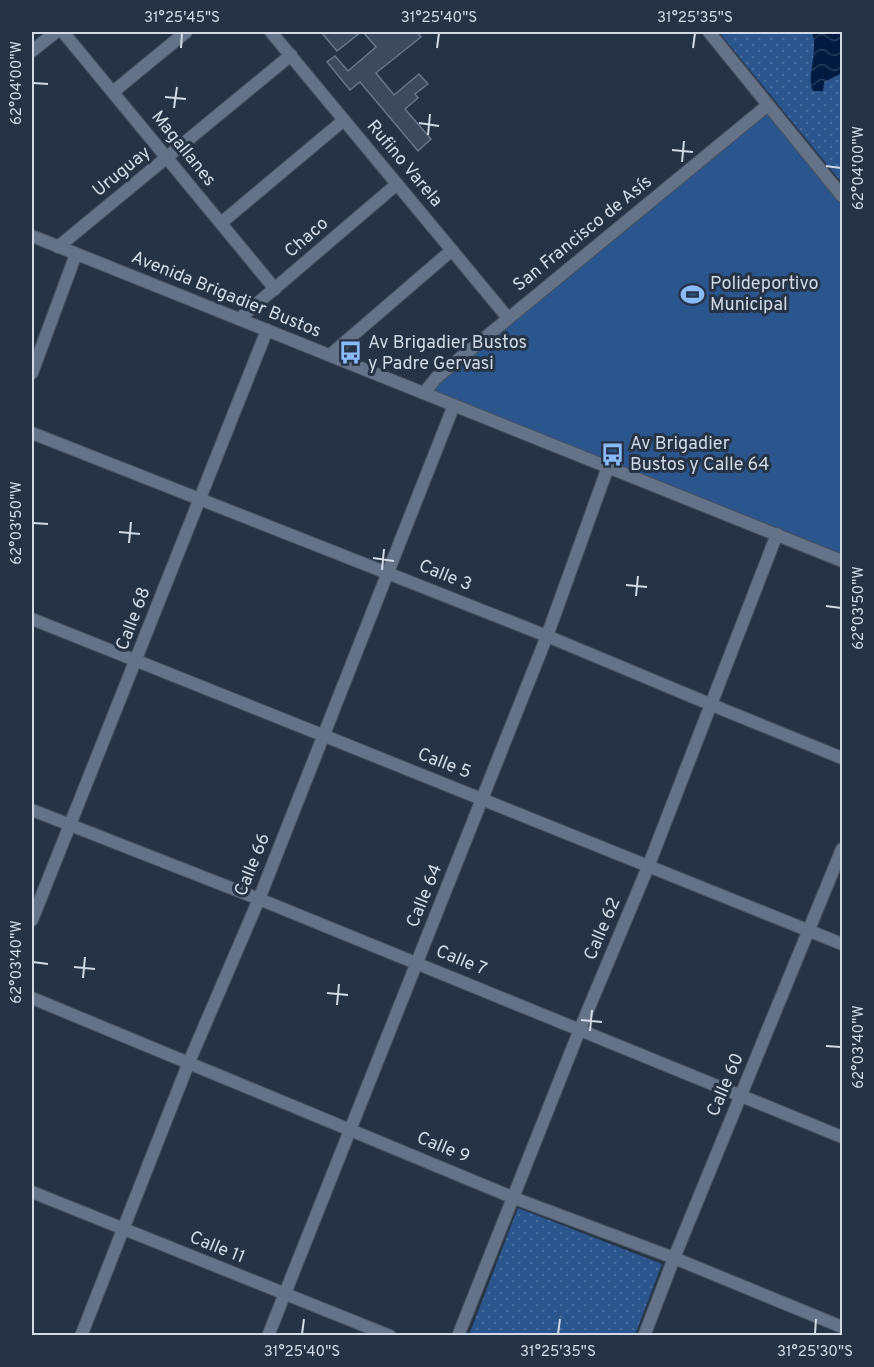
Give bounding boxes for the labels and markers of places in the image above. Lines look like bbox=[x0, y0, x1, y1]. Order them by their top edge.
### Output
place label: Polideportivo Municipal bbox=[710, 273, 819, 317]
sports icon: Polideportivo Municipal bbox=[679, 281, 705, 307]
place label: Av Brigadier Bustos y Padre Gervasi bbox=[368, 332, 527, 376]
bus stop icon: Av Brigadier Bustos y Padre Gervasi bbox=[337, 340, 363, 366]
place label: Av Brigadier Bustos y Calle 64 bbox=[630, 433, 770, 477]
bus stop icon: Av Brigadier Bustos y Calle 64 bbox=[599, 441, 625, 467]

